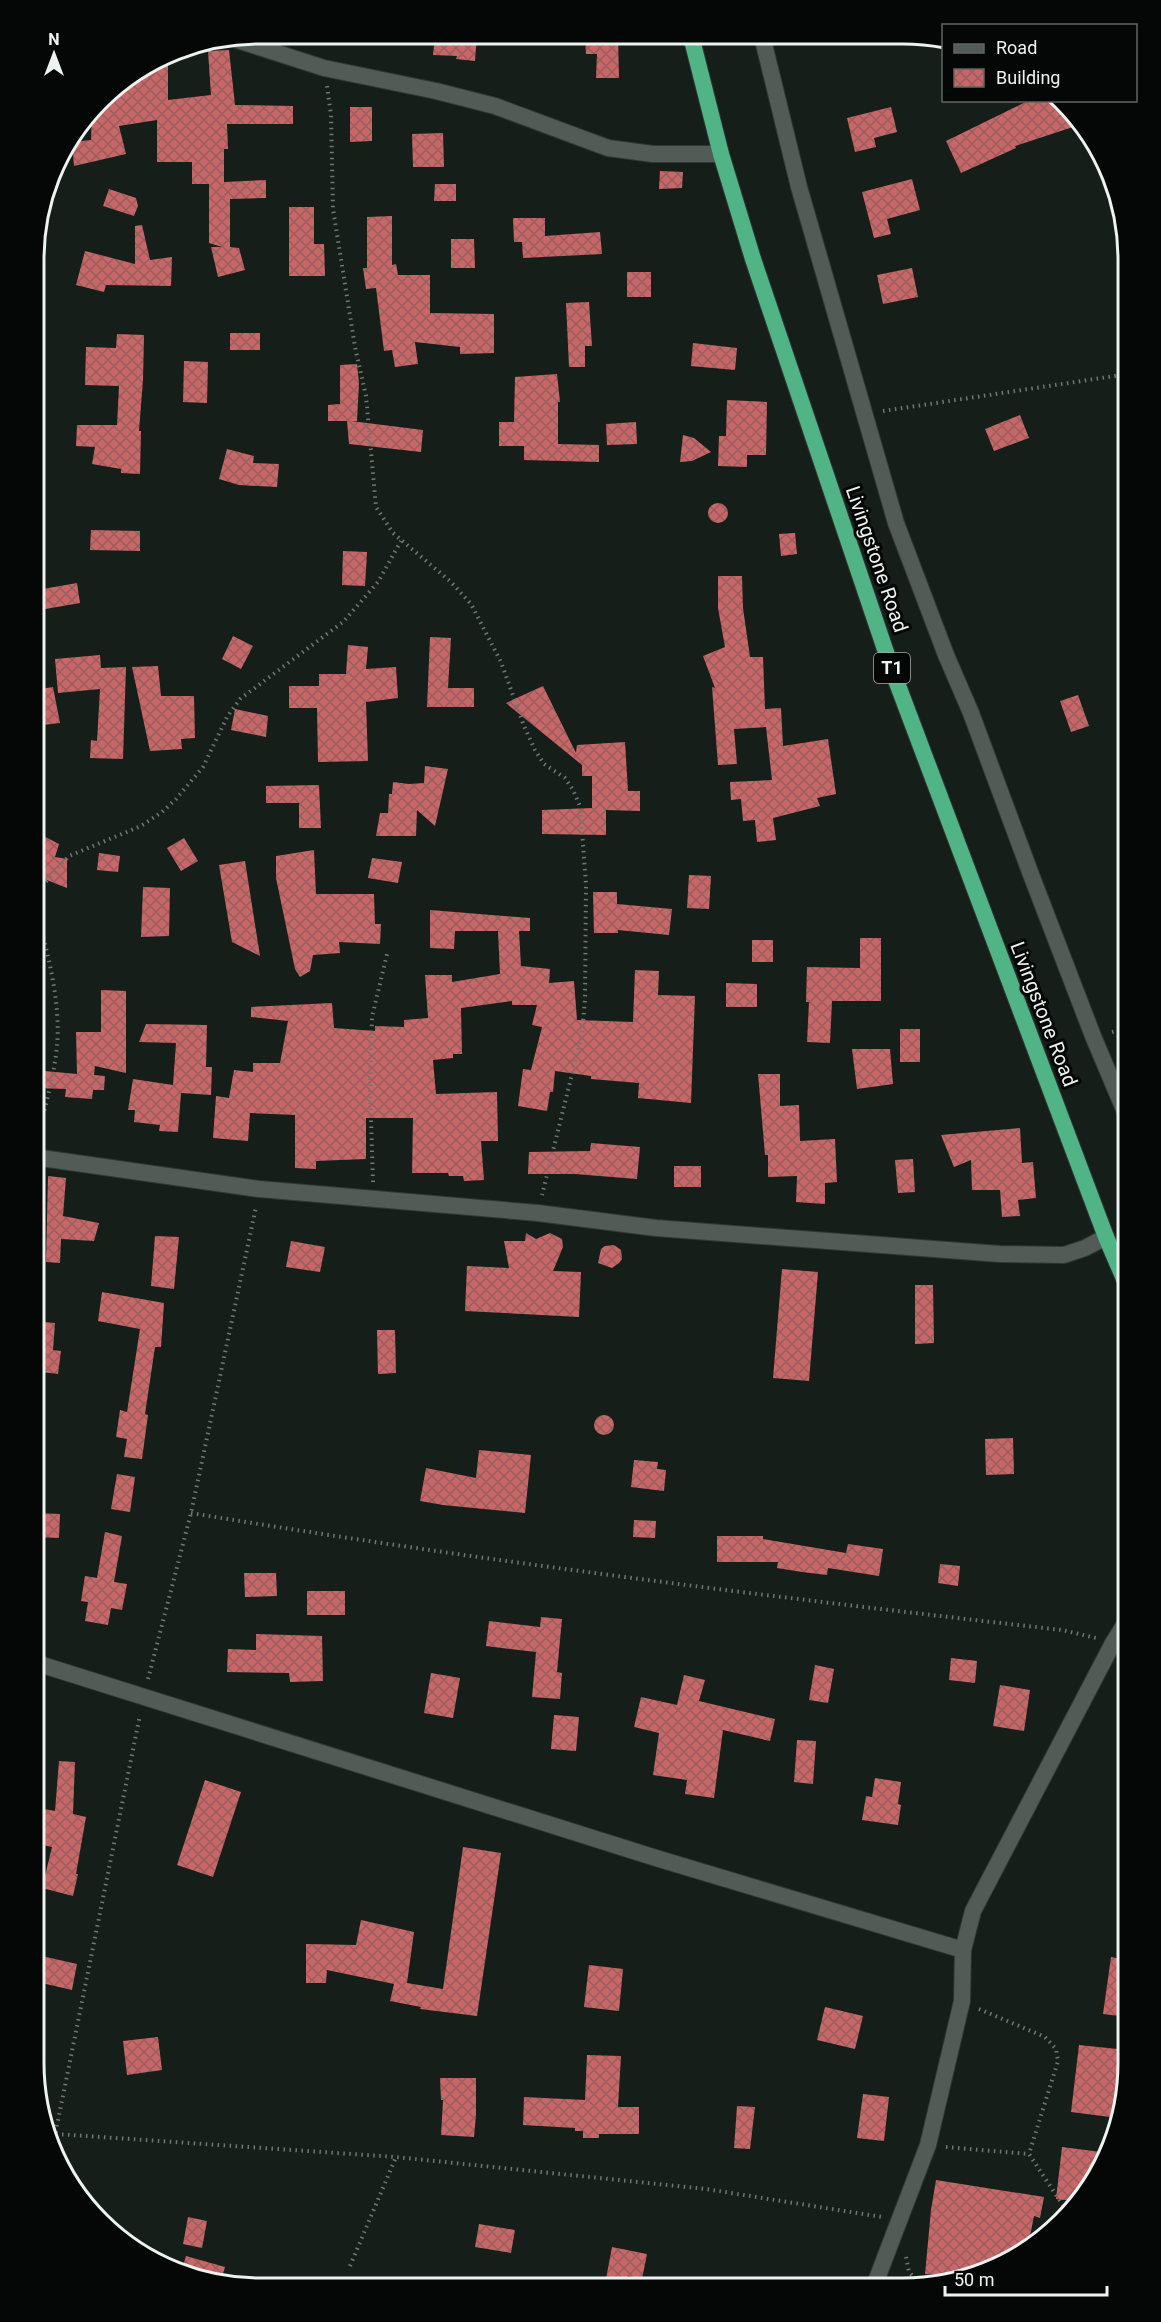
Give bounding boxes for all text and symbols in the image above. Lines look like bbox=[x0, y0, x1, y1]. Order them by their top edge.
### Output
north arrow bbox=[24, 24, 84, 84]
legend bbox=[942, 24, 1137, 102]
text: N bbox=[48, 30, 60, 49]
text: Road bbox=[996, 37, 1037, 58]
text: Building bbox=[996, 67, 1060, 88]
street label: Livingstone Road bbox=[841, 483, 913, 635]
road number: T1 bbox=[874, 653, 910, 683]
street label: Livingstone Road bbox=[1005, 938, 1083, 1090]
scale bar bbox=[945, 2259, 1107, 2297]
text: 50 m bbox=[954, 2269, 994, 2290]

